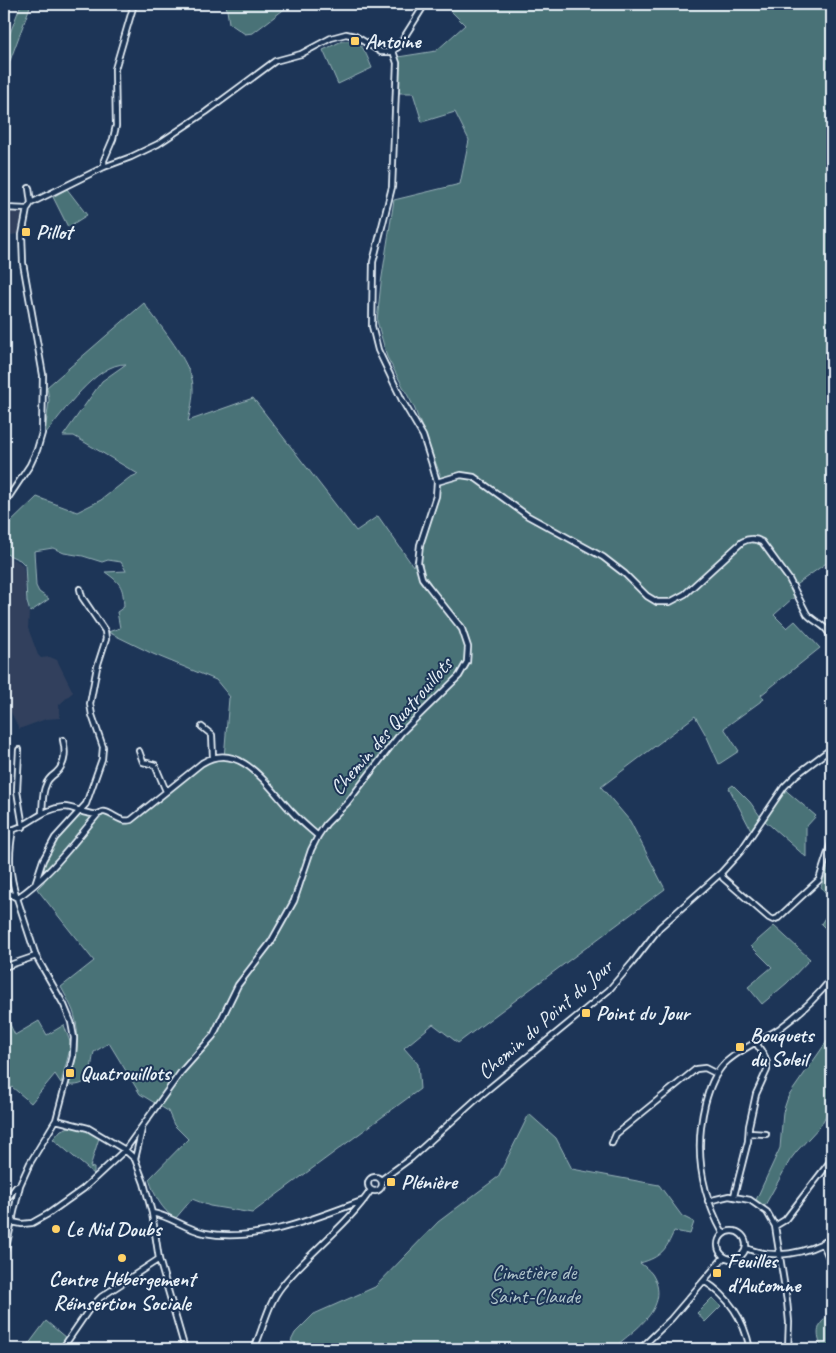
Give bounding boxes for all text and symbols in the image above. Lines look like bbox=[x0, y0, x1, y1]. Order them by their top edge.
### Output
place label: Antoine bbox=[365, 28, 422, 54]
marker: Antoine bbox=[349, 35, 361, 47]
place label: Pillot bbox=[36, 219, 75, 245]
marker: Pillot bbox=[20, 226, 32, 238]
street label: Chemin des Quatrouillots bbox=[324, 650, 459, 800]
street label: Chemin du Point du Jour bbox=[472, 952, 619, 1085]
place label: Point du Jour bbox=[596, 1000, 692, 1026]
marker: Point du Jour bbox=[580, 1007, 592, 1019]
place label: Bouquets du Soleil bbox=[750, 1022, 816, 1072]
marker: Bouquets du Soleil bbox=[734, 1041, 746, 1053]
place label: Quatrouillots bbox=[80, 1060, 173, 1086]
marker: Quatrouillots bbox=[64, 1067, 76, 1079]
place label: Plénière bbox=[401, 1169, 459, 1195]
marker: Plénière bbox=[385, 1176, 397, 1188]
place label: Le Nid Doubs bbox=[66, 1216, 164, 1242]
marker: Le Nid Doubs bbox=[50, 1223, 62, 1235]
place label: Feuilles d'Automne bbox=[727, 1248, 802, 1298]
marker: Centre Hébergement Réinsertion Sociale bbox=[116, 1252, 128, 1264]
park label: Cimetière de Saint-Claude bbox=[488, 1259, 581, 1309]
place label: Centre Hébergement Réinsertion Sociale bbox=[49, 1266, 198, 1316]
marker: Feuilles d'Automne bbox=[711, 1267, 723, 1279]

